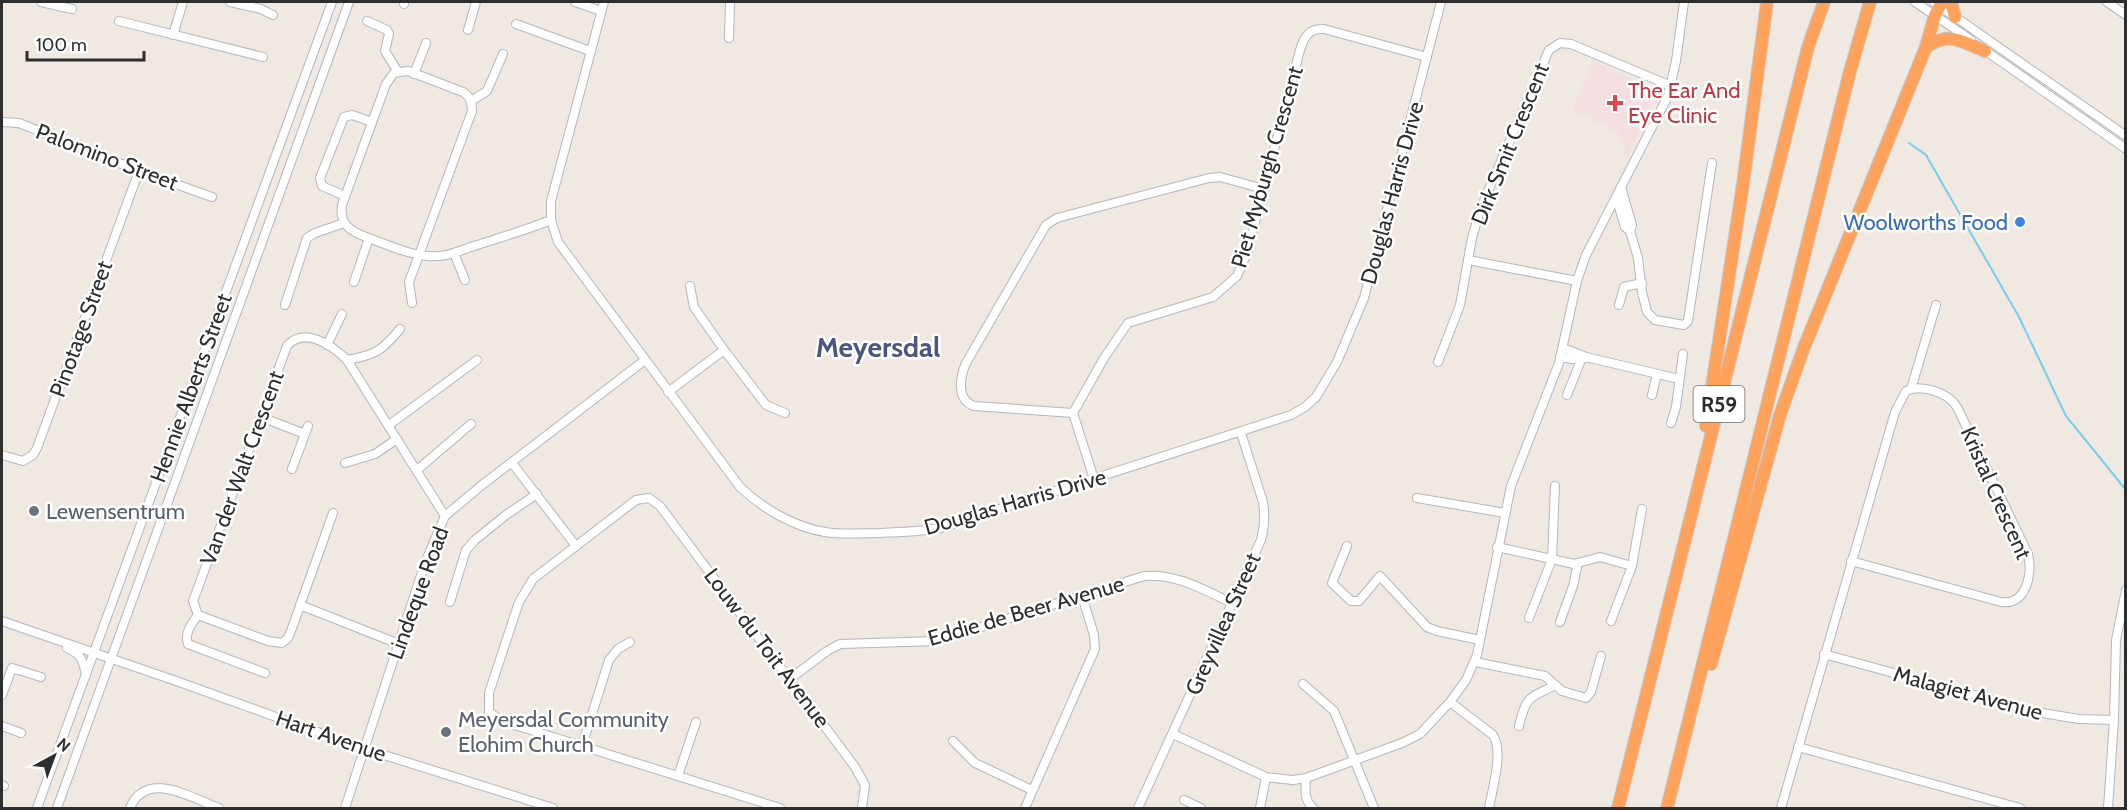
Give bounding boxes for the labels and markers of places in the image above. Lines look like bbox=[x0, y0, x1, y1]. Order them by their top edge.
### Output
place label: The Ear And Eye Clinic bbox=[1628, 77, 1740, 129]
marker: The Ear And Eye Clinic bbox=[1606, 94, 1624, 112]
place label: Woolworths Food bbox=[1844, 209, 2008, 236]
marker: Woolworths Food bbox=[2013, 215, 2027, 229]
place label: Lewensentrum bbox=[46, 498, 185, 525]
marker: Lewensentrum bbox=[27, 504, 41, 518]
place label: Meyersdal Community Elohim Church bbox=[458, 706, 669, 758]
marker: Meyersdal Community Elohim Church bbox=[439, 725, 453, 739]

